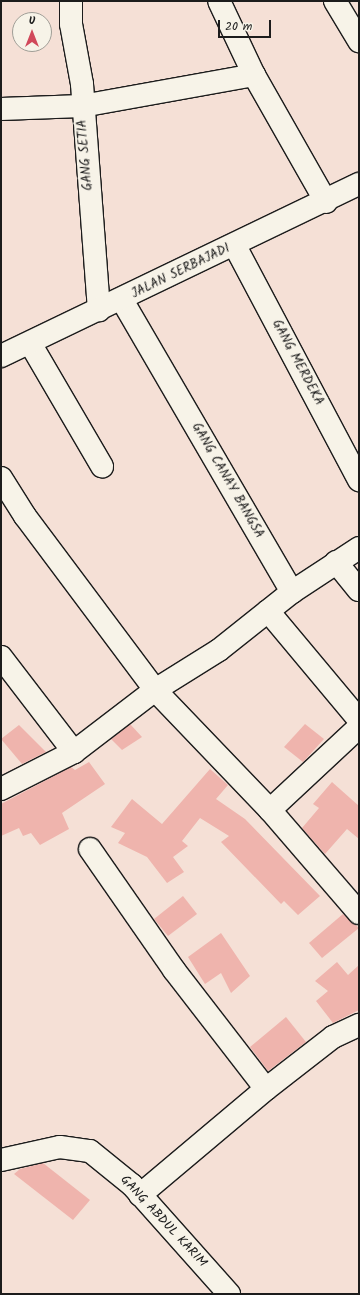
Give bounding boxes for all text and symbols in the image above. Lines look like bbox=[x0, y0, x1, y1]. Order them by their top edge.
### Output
north arrow bbox=[12, 12, 52, 52]
text: U bbox=[29, 12, 35, 30]
scale bar bbox=[220, 12, 273, 38]
text: 20 m bbox=[225, 17, 252, 36]
street label: GANG SETIA bbox=[75, 119, 97, 191]
street label: JALAN SERBAJADI bbox=[129, 241, 233, 303]
street label: GANG MERDEKA bbox=[268, 317, 326, 409]
street label: GANG CANAY BANGSA bbox=[188, 421, 266, 541]
street label: GANG ABDUL KARIM bbox=[116, 1173, 210, 1271]

